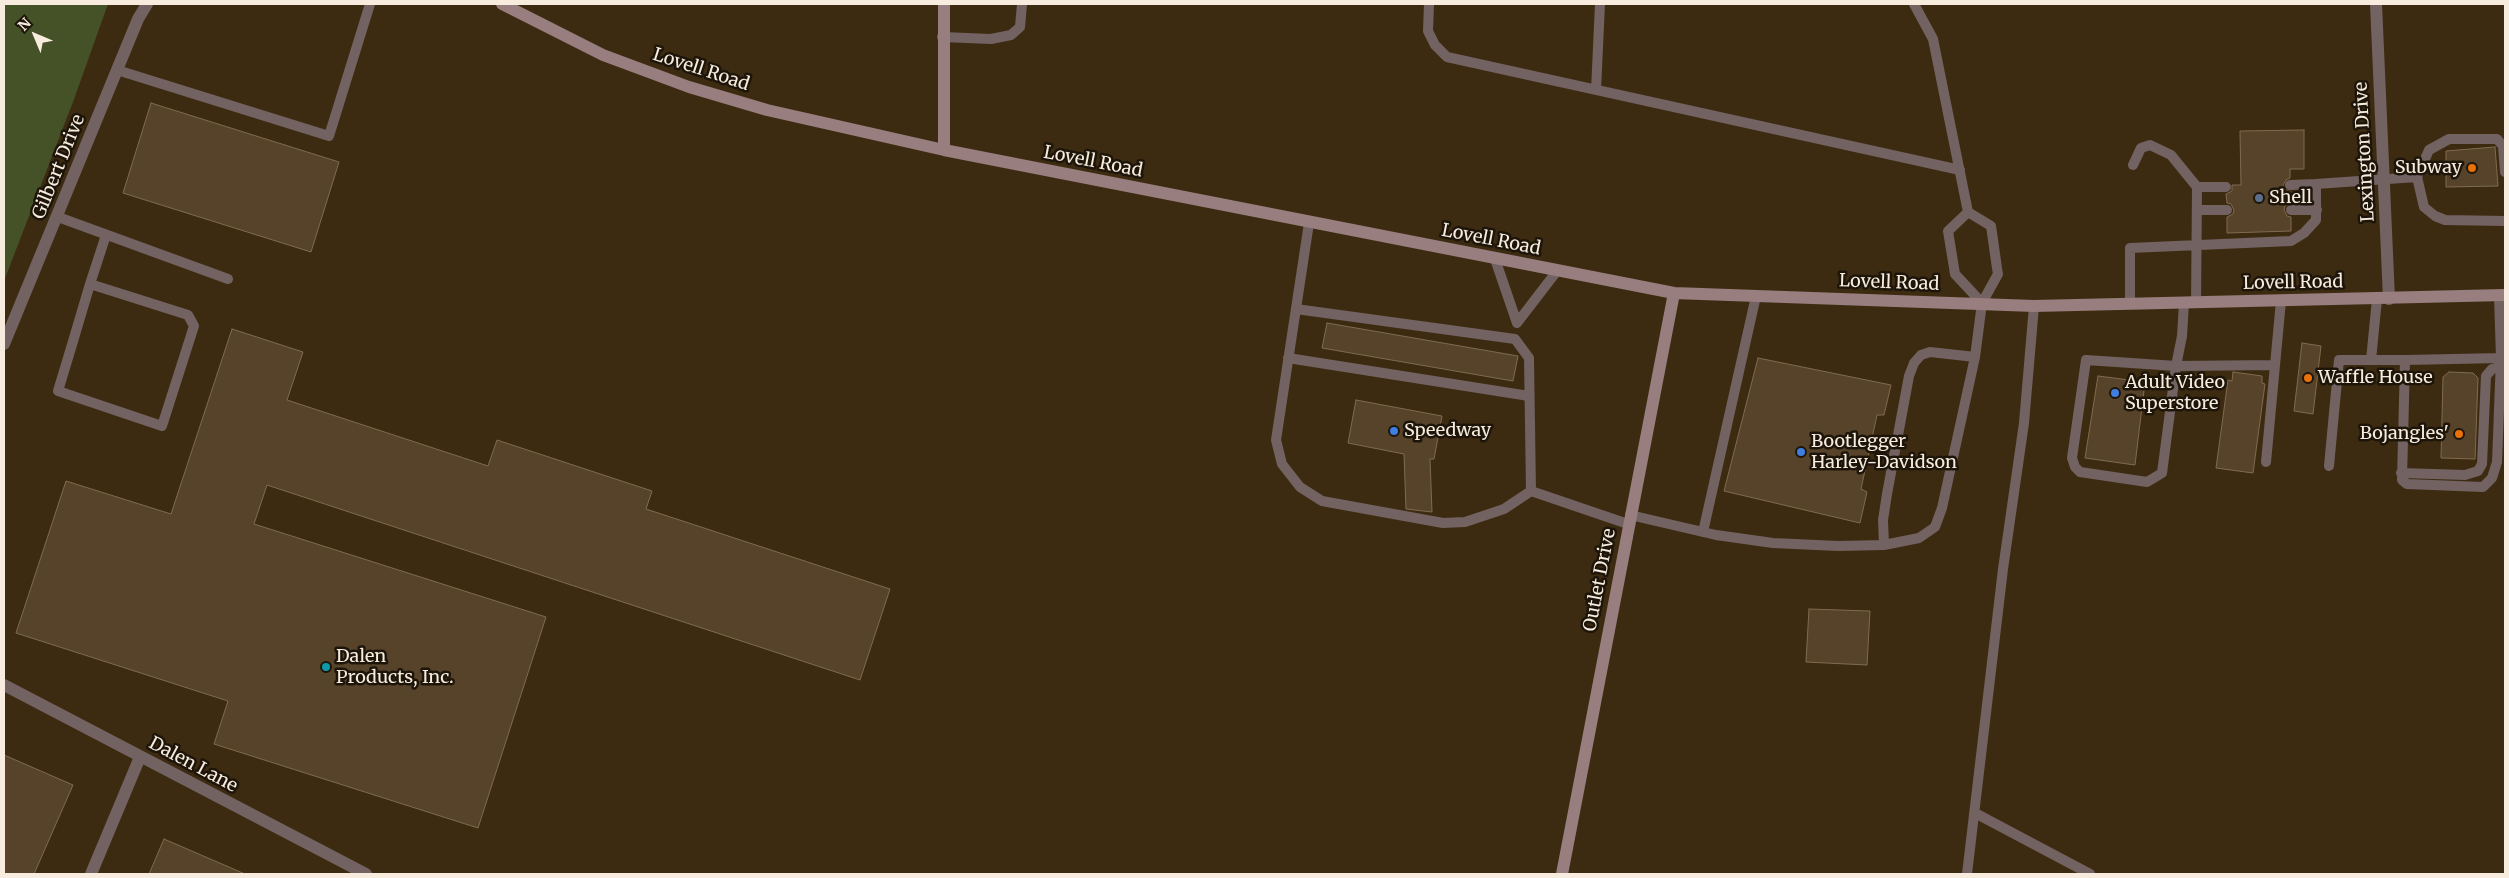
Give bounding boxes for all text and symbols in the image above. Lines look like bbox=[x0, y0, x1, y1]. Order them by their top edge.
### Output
north arrow bbox=[10, 10, 60, 60]
text: N bbox=[14, 14, 35, 35]
street label: Lovell Road bbox=[650, 44, 752, 96]
street label: Lexington Drive bbox=[2351, 81, 2379, 223]
street label: Gilbert Drive bbox=[28, 112, 90, 222]
street label: Lovell Road bbox=[1042, 142, 1144, 182]
place label: Subway bbox=[2395, 157, 2462, 179]
marker: Subway bbox=[2466, 162, 2478, 174]
place label: Shell bbox=[2269, 187, 2312, 209]
marker: Shell bbox=[2253, 192, 2265, 204]
street label: Lovell Road bbox=[1440, 220, 1542, 260]
street label: Lovell Road bbox=[1838, 270, 1940, 296]
street label: Lovell Road bbox=[2243, 271, 2343, 295]
place label: Waffle House bbox=[2318, 367, 2433, 389]
place label: Adult Video Superstore bbox=[2125, 372, 2225, 414]
marker: Waffle House bbox=[2302, 372, 2314, 384]
marker: Adult Video Superstore bbox=[2109, 387, 2121, 399]
place label: Speedway bbox=[1404, 420, 1491, 442]
place label: Bojangles' bbox=[2360, 423, 2449, 445]
marker: Speedway bbox=[1388, 425, 1400, 437]
marker: Bojangles' bbox=[2453, 428, 2465, 440]
place label: Bootlegger Harley-Davidson bbox=[1811, 431, 1957, 474]
marker: Bootlegger Harley-Davidson bbox=[1795, 446, 1807, 458]
street label: Outlet Drive bbox=[1579, 527, 1621, 633]
place label: Dalen Products, Inc. bbox=[336, 646, 454, 689]
marker: Dalen Products, Inc. bbox=[320, 661, 332, 673]
street label: Dalen Lane bbox=[145, 733, 241, 797]

